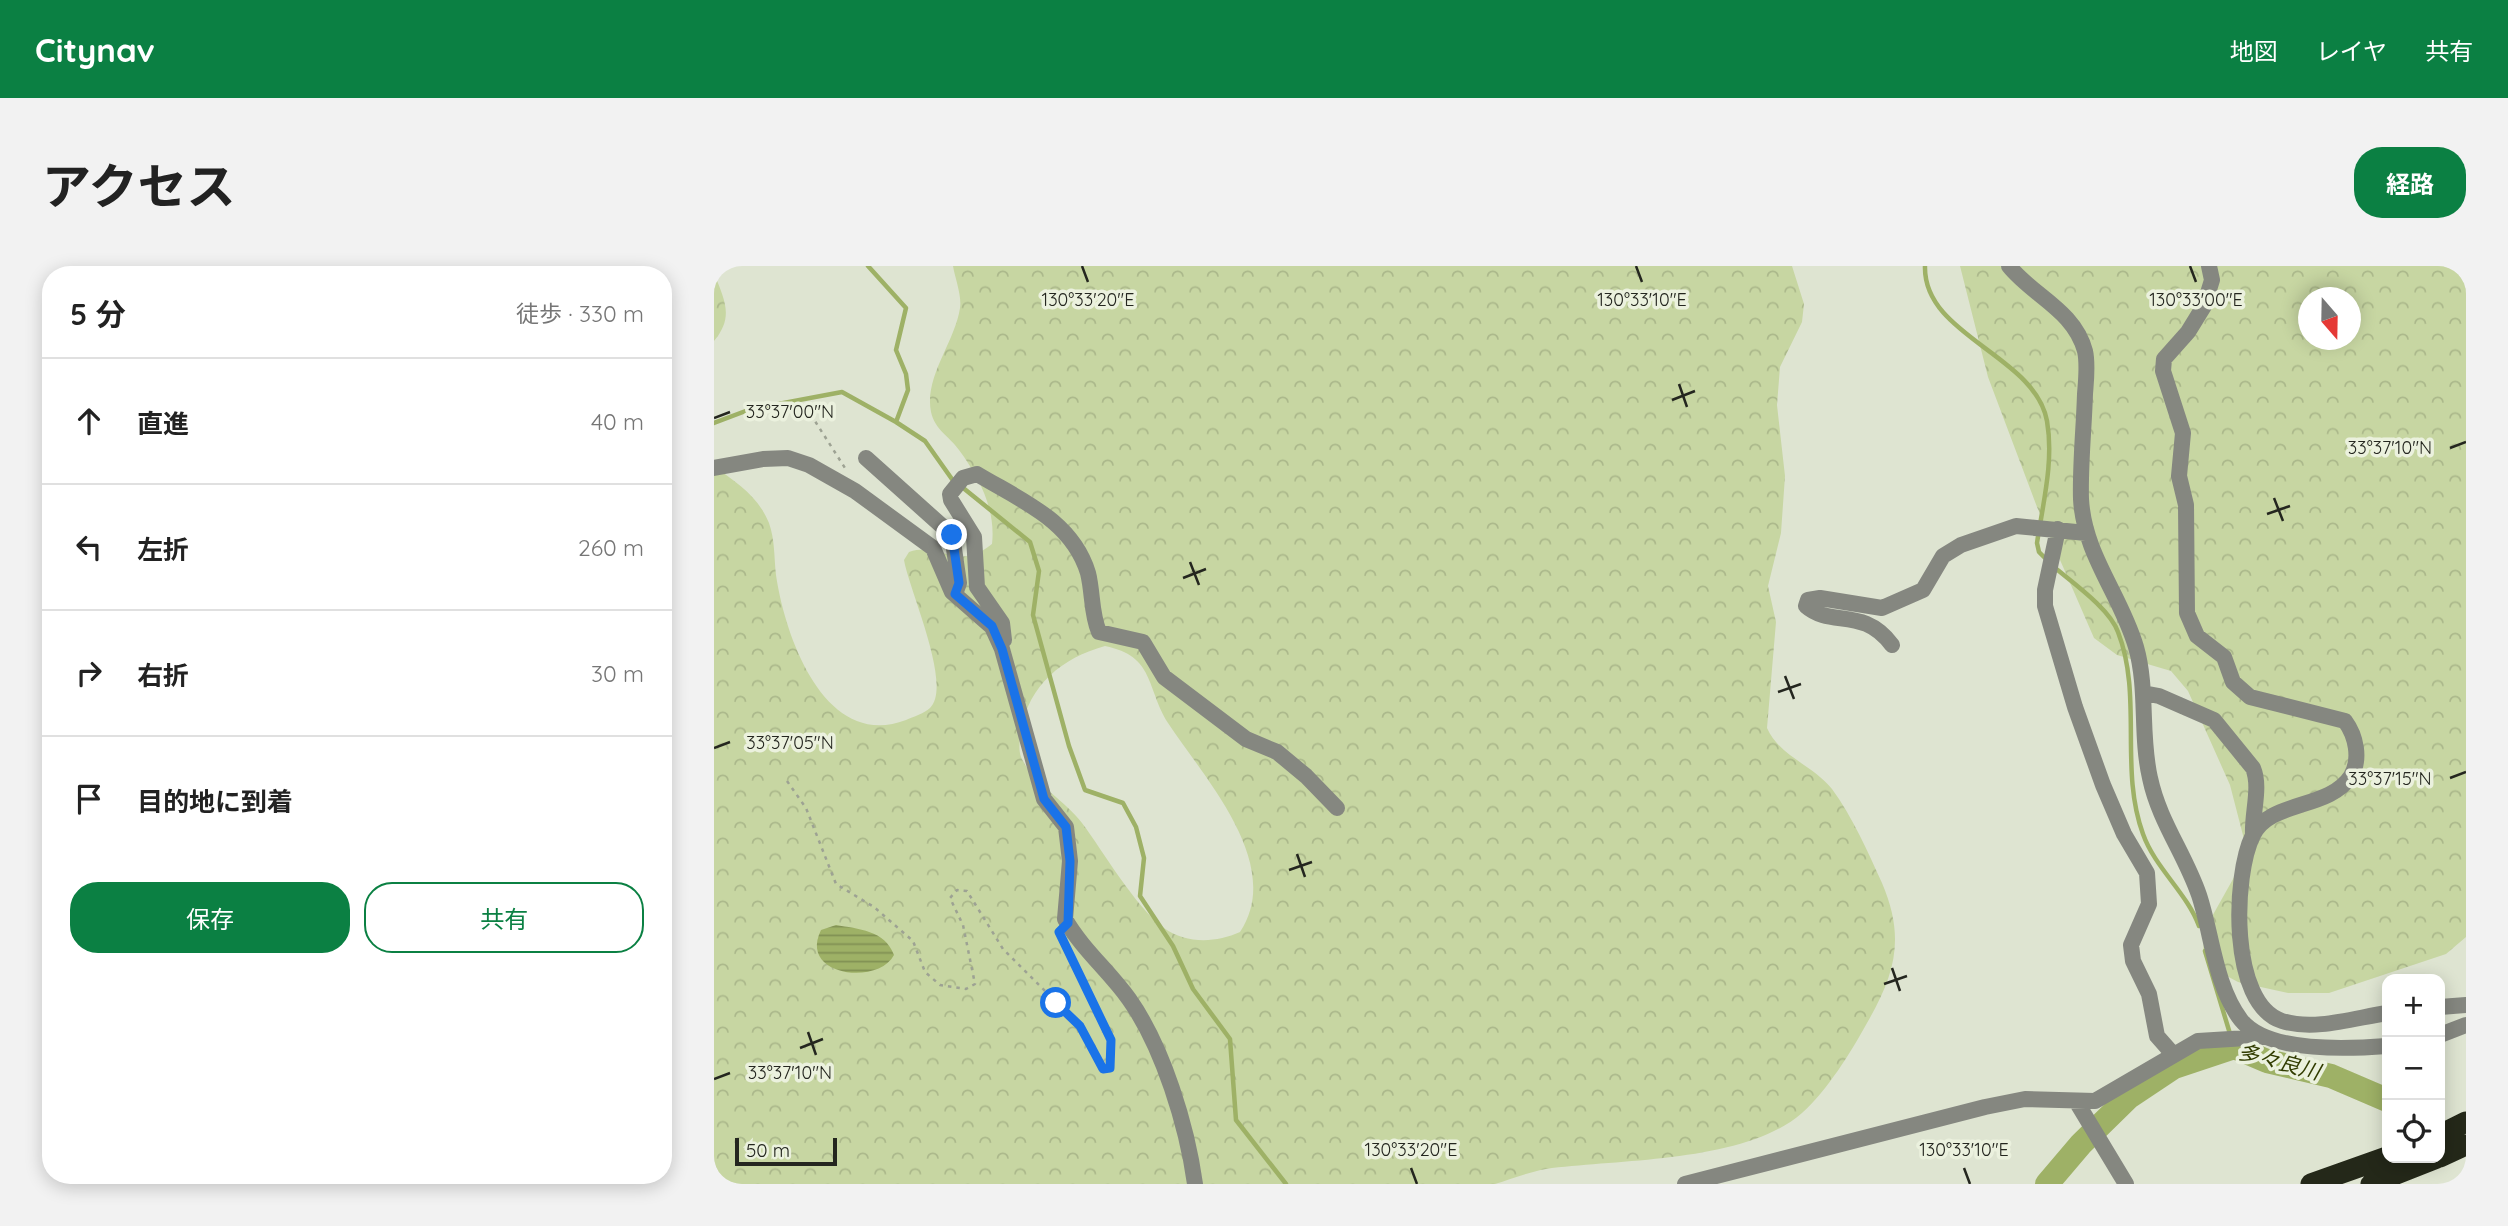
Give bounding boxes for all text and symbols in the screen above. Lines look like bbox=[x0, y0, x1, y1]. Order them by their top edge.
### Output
text: Citynav bbox=[35, 29, 155, 70]
text: 地図 bbox=[2230, 36, 2278, 66]
text: レイヤ bbox=[2316, 36, 2387, 66]
text: 共有 bbox=[2425, 36, 2473, 66]
button: 経路 bbox=[2354, 147, 2466, 218]
text: アクセス bbox=[42, 155, 236, 216]
north arrow bbox=[2298, 287, 2361, 350]
text: 130°33'20"E bbox=[1042, 288, 1134, 311]
text: 130°33'10"E bbox=[1597, 288, 1687, 311]
text: 130°33'00"E bbox=[2149, 288, 2243, 311]
text: 5 分 bbox=[70, 295, 126, 333]
text: 徒歩 · 330 m bbox=[516, 299, 644, 328]
text: 33°37'00"N bbox=[746, 400, 834, 423]
icon: ahead bbox=[70, 402, 108, 440]
text: 直進 bbox=[137, 407, 189, 440]
text: 40 m bbox=[591, 407, 644, 436]
text: 33°37'10"N bbox=[2348, 436, 2432, 459]
route end bbox=[936, 519, 967, 550]
icon: left bbox=[70, 528, 108, 566]
text: 左折 bbox=[137, 533, 189, 566]
text: 260 m bbox=[578, 533, 644, 562]
icon: right bbox=[70, 654, 108, 692]
text: 右折 bbox=[137, 659, 189, 692]
text: 30 m bbox=[591, 659, 644, 688]
text: 33°37'05"N bbox=[746, 731, 834, 754]
text: 33°37'15"N bbox=[2348, 767, 2432, 790]
icon: arrive bbox=[70, 780, 108, 818]
text: 目的地に到着 bbox=[137, 785, 293, 818]
button: 保存 bbox=[70, 882, 350, 953]
button: 共有 bbox=[364, 882, 644, 953]
map controls bbox=[2382, 974, 2445, 1163]
button: + bbox=[2382, 974, 2445, 1037]
route start bbox=[1040, 987, 1071, 1018]
button: − bbox=[2382, 1037, 2445, 1100]
water label: 多々良川 bbox=[2235, 1038, 2325, 1085]
text: 33°37'10"N bbox=[748, 1061, 832, 1084]
button: locate bbox=[2382, 1100, 2445, 1163]
scale bar bbox=[735, 1135, 836, 1167]
text: 50 m bbox=[746, 1138, 790, 1162]
text: 130°33'20"E bbox=[1365, 1138, 1457, 1161]
text: 130°33'10"E bbox=[1919, 1138, 2009, 1161]

